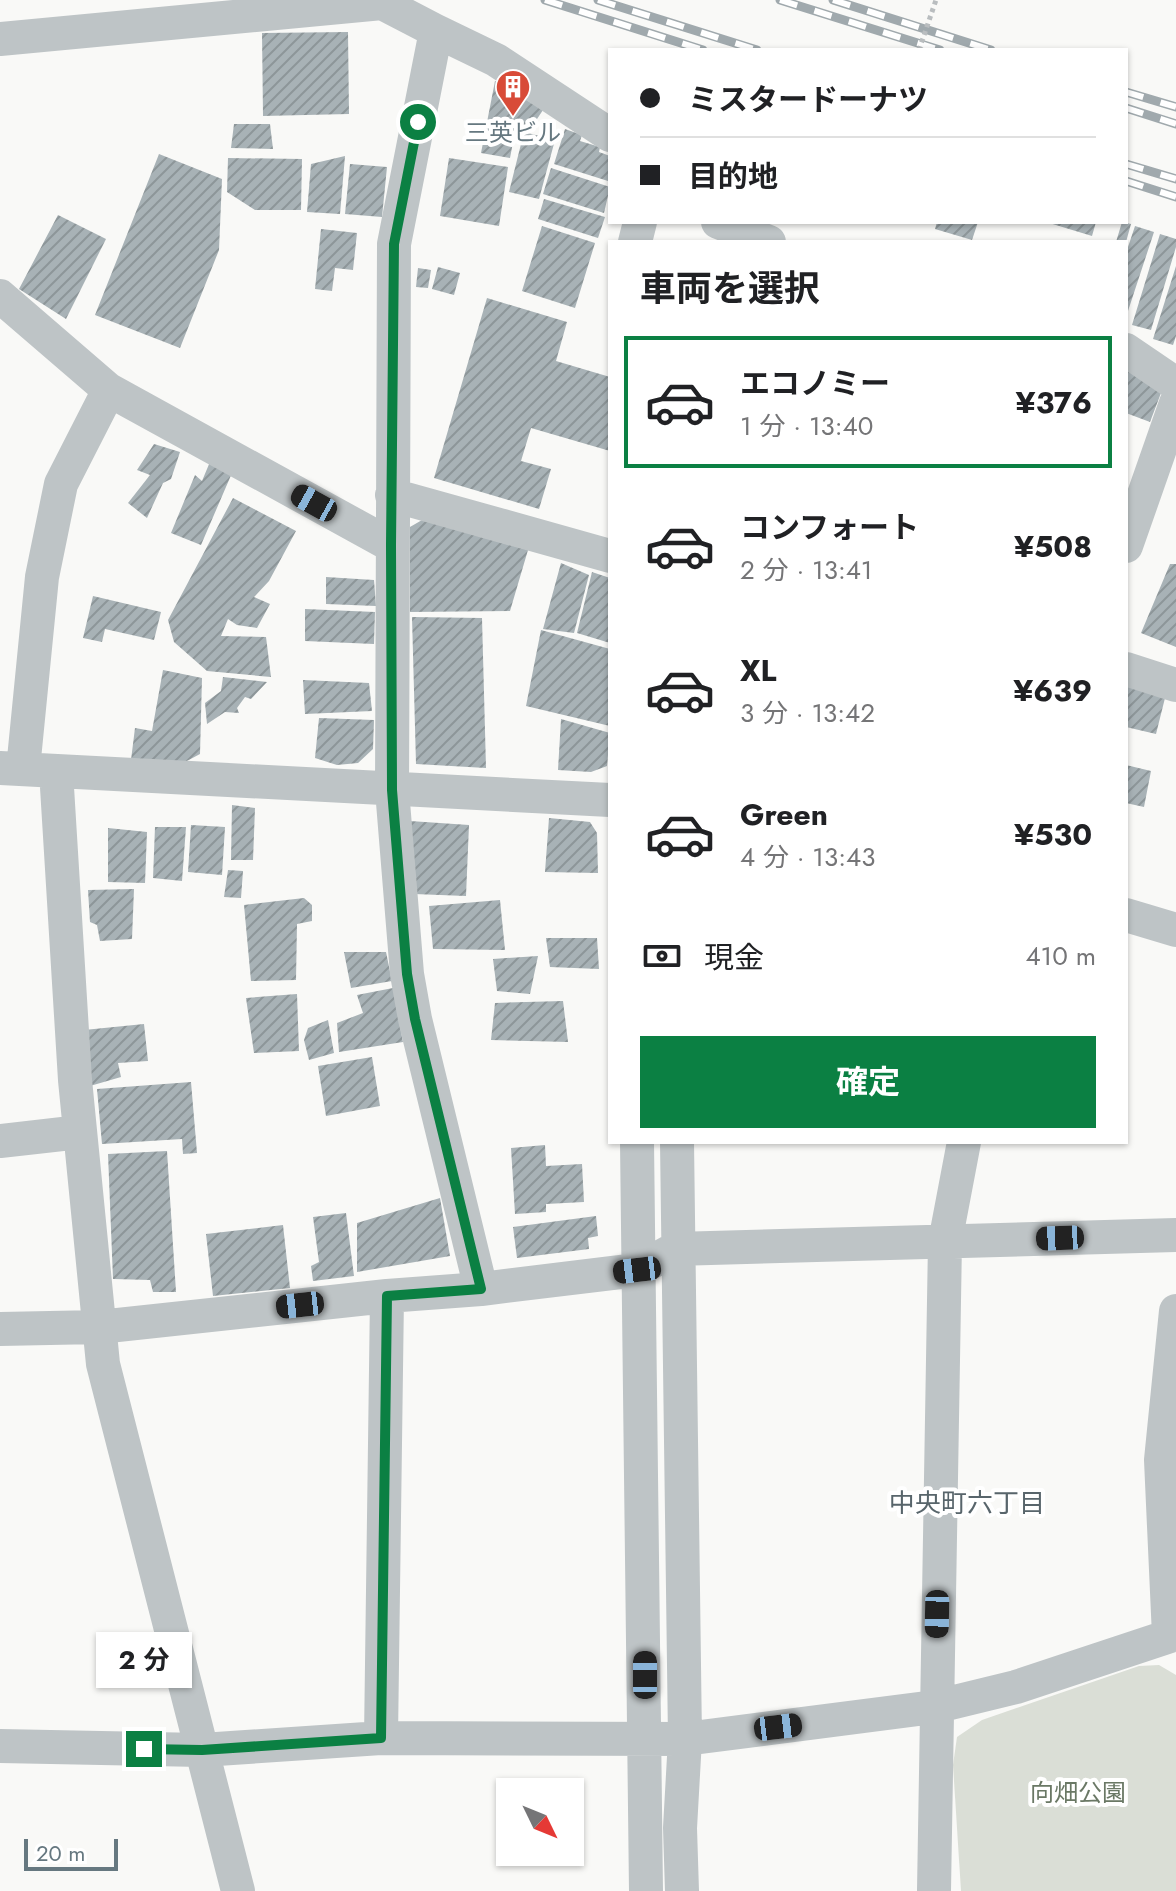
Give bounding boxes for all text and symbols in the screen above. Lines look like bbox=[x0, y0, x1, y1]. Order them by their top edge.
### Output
building icon: 三英ビル bbox=[494, 68, 532, 118]
text: ミスタードーナツ bbox=[688, 78, 928, 121]
route start bbox=[400, 104, 436, 140]
place label: 三英ビル bbox=[465, 115, 561, 150]
text: 目的地 bbox=[688, 155, 778, 198]
text: 車両を選択 bbox=[640, 262, 820, 314]
text: エコノミー bbox=[740, 362, 890, 405]
icon: car bbox=[644, 366, 716, 438]
text: ¥376 bbox=[1016, 381, 1092, 424]
text: 1 分 · 13:40 bbox=[740, 407, 873, 445]
car bbox=[287, 481, 341, 525]
text: コンフォート bbox=[740, 506, 919, 549]
icon: car bbox=[644, 510, 716, 582]
text: ¥508 bbox=[1014, 525, 1092, 568]
text: 2 分 · 13:41 bbox=[740, 551, 873, 589]
text: XL bbox=[740, 649, 776, 692]
icon: car bbox=[644, 654, 716, 726]
text: ¥639 bbox=[1013, 669, 1092, 712]
text: 3 分 · 13:42 bbox=[740, 694, 875, 732]
text: Green bbox=[740, 793, 828, 836]
icon: car bbox=[644, 798, 716, 870]
text: ¥530 bbox=[1014, 813, 1092, 856]
text: 4 分 · 13:43 bbox=[740, 838, 875, 876]
icon: cash bbox=[640, 934, 684, 978]
text: 現金 bbox=[704, 936, 764, 979]
text: 410 m bbox=[1025, 937, 1096, 975]
button: 確定 bbox=[640, 1036, 1096, 1128]
car bbox=[1036, 1225, 1084, 1251]
car bbox=[612, 1255, 662, 1285]
car bbox=[275, 1291, 325, 1319]
district label: 中央町六丁目 bbox=[889, 1484, 1045, 1522]
car bbox=[925, 1590, 949, 1638]
callout: 2 分 bbox=[96, 1633, 192, 1689]
text: 2 分 bbox=[119, 1641, 169, 1679]
car bbox=[633, 1651, 657, 1699]
car bbox=[753, 1712, 803, 1742]
route end bbox=[126, 1731, 162, 1767]
park label: 向畑公園 bbox=[1030, 1775, 1126, 1810]
north arrow bbox=[496, 1778, 584, 1866]
map controls bbox=[496, 1778, 584, 1866]
scale bar bbox=[24, 1835, 118, 1871]
text: 20 m bbox=[36, 1837, 85, 1869]

